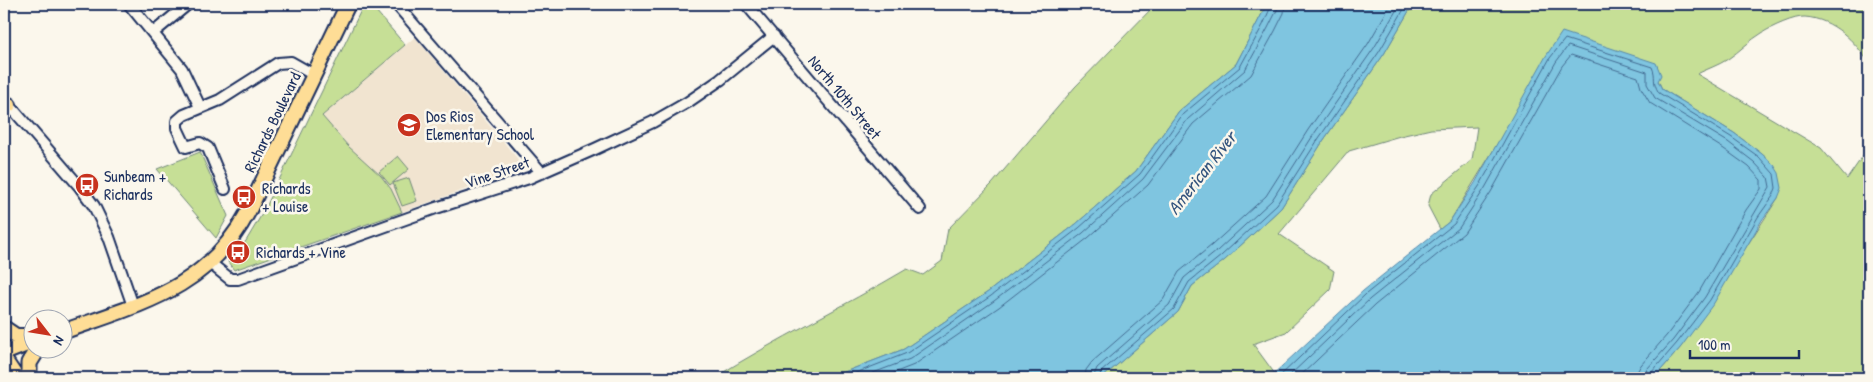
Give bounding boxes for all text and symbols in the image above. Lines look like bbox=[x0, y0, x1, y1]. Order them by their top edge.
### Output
street label: North 10th Street bbox=[803, 50, 887, 144]
street label: Richards Boulevard bbox=[238, 68, 306, 176]
place label: Dos Rios Elementary School bbox=[426, 105, 535, 145]
school or university icon: Dos Rios Elementary School bbox=[396, 112, 422, 138]
water label: American River bbox=[1161, 124, 1243, 219]
street label: Vine Street bbox=[462, 151, 533, 193]
place label: Sunbeam + Richards bbox=[104, 165, 166, 205]
bus stop icon: Sunbeam + Richards bbox=[74, 172, 100, 198]
place label: Richards + Louise bbox=[262, 177, 311, 217]
bus stop icon: Richards + Louise bbox=[231, 184, 257, 210]
bus stop icon: Richards + Vine bbox=[225, 239, 251, 265]
place label: Richards + Vine bbox=[256, 241, 346, 263]
north arrow bbox=[22, 310, 72, 360]
scale bar bbox=[1690, 327, 1799, 359]
text: N bbox=[49, 333, 70, 350]
text: 100 m bbox=[1698, 334, 1731, 355]

